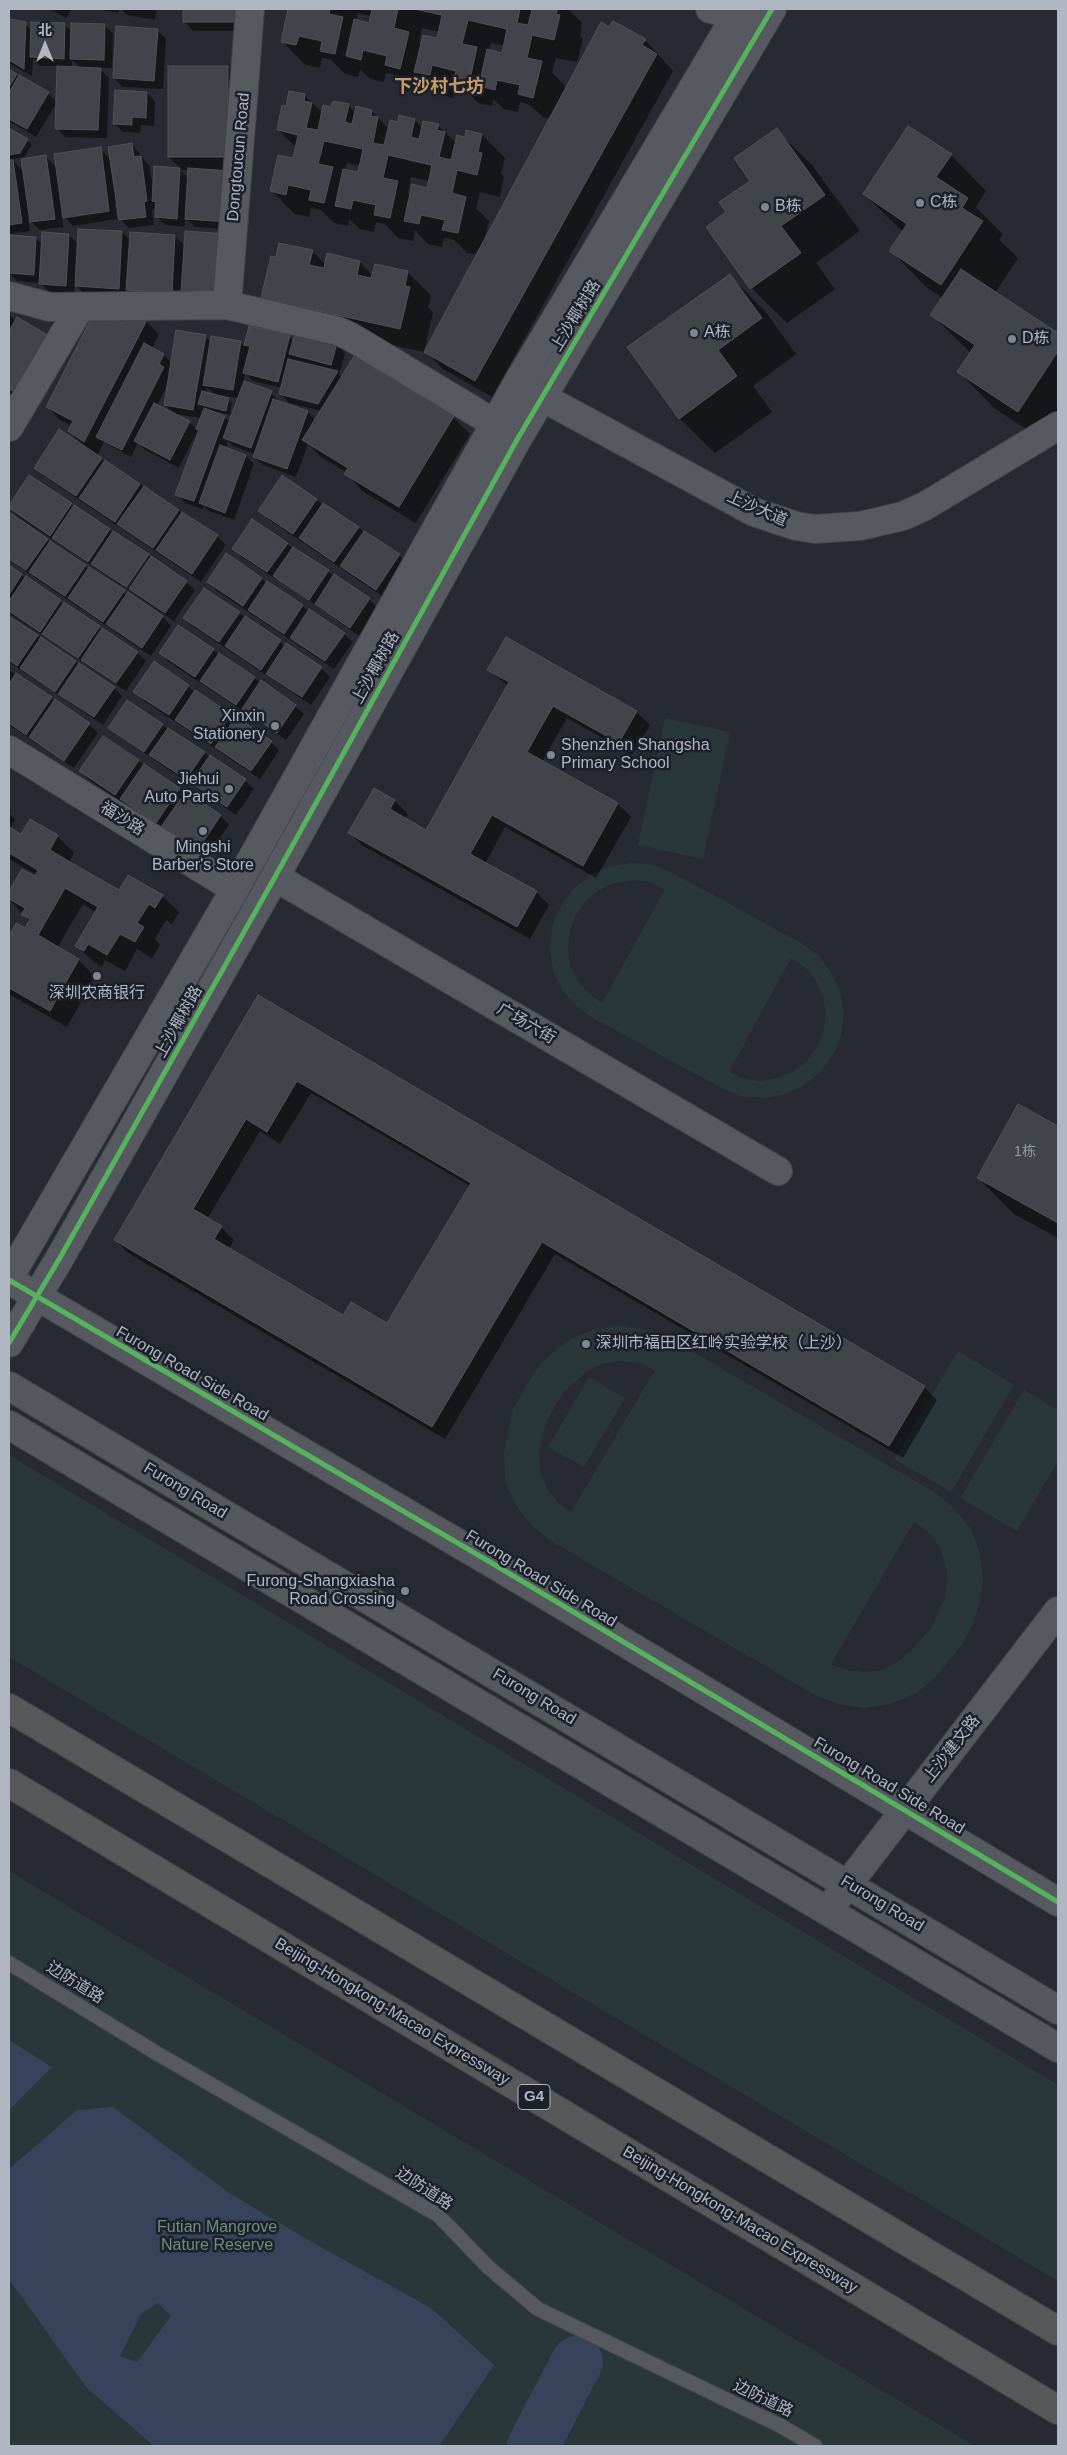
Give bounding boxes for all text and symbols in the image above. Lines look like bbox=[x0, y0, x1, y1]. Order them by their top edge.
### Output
north arrow bbox=[20, 20, 70, 70]
text: 北 bbox=[38, 22, 52, 38]
district label: 下沙村七坊 bbox=[394, 76, 484, 98]
street label: Dongtoucun Road bbox=[224, 92, 254, 222]
place label: C栋 bbox=[930, 193, 958, 213]
place label: B栋 bbox=[775, 197, 802, 217]
marker: C栋 bbox=[914, 197, 926, 209]
marker: B栋 bbox=[759, 201, 771, 213]
street label: 上沙椰树路 bbox=[547, 277, 605, 355]
place label: A栋 bbox=[704, 323, 731, 343]
marker: A栋 bbox=[688, 327, 700, 339]
place label: D栋 bbox=[1022, 329, 1050, 349]
marker: D栋 bbox=[1006, 333, 1018, 345]
street label: 上沙大道 bbox=[724, 487, 790, 531]
street label: 上沙椰树路 bbox=[348, 628, 404, 708]
place label: Xinxin Stationery bbox=[193, 707, 265, 745]
marker: Xinxin Stationery bbox=[269, 720, 281, 732]
place label: Shenzhen Shangsha Primary School bbox=[561, 736, 710, 774]
marker: Shenzhen Shangsha Primary School bbox=[545, 749, 557, 761]
place label: Jiehui Auto Parts bbox=[144, 770, 219, 808]
marker: Jiehui Auto Parts bbox=[223, 783, 235, 795]
street label: 福沙路 bbox=[97, 798, 147, 840]
marker: Mingshi Barber's Store bbox=[197, 825, 209, 837]
place label: Mingshi Barber's Store bbox=[152, 838, 254, 876]
marker: 深圳农商银行 bbox=[91, 970, 103, 982]
street label: 上沙椰树路 bbox=[151, 982, 207, 1062]
place label: 深圳农商银行 bbox=[49, 984, 145, 1004]
street label: 广场六街 bbox=[493, 1000, 559, 1048]
house number: 1栋 bbox=[1014, 1144, 1036, 1160]
street label: Furong Road Side Road bbox=[112, 1323, 272, 1425]
place label: 深圳市福田区红岭实验学校（上沙） bbox=[596, 1334, 852, 1354]
marker: 深圳市福田区红岭实验学校（上沙） bbox=[580, 1338, 592, 1350]
street label: Furong Road bbox=[140, 1459, 230, 1523]
street label: Furong Road Side Road bbox=[462, 1526, 620, 1632]
place label: Furong-Shangxiasha Road Crossing bbox=[246, 1572, 395, 1610]
marker: Furong-Shangxiasha Road Crossing bbox=[399, 1585, 411, 1597]
street label: Furong Road bbox=[489, 1665, 579, 1729]
street label: 上沙建文路 bbox=[920, 1712, 984, 1786]
street label: Furong Road Side Road bbox=[810, 1733, 968, 1839]
street label: Furong Road bbox=[837, 1872, 927, 1936]
street label: Beijing-Hongkong-Macao Expressway bbox=[271, 1934, 513, 2090]
street label: 边防道路 bbox=[43, 1958, 107, 2008]
road number: G4 bbox=[518, 2084, 550, 2110]
street label: Beijing-Hongkong-Macao Expressway bbox=[619, 2142, 861, 2298]
street label: 边防道路 bbox=[392, 2164, 456, 2214]
park label: Futian Mangrove Nature Reserve bbox=[157, 2218, 277, 2256]
street label: 边防道路 bbox=[730, 2376, 796, 2422]

